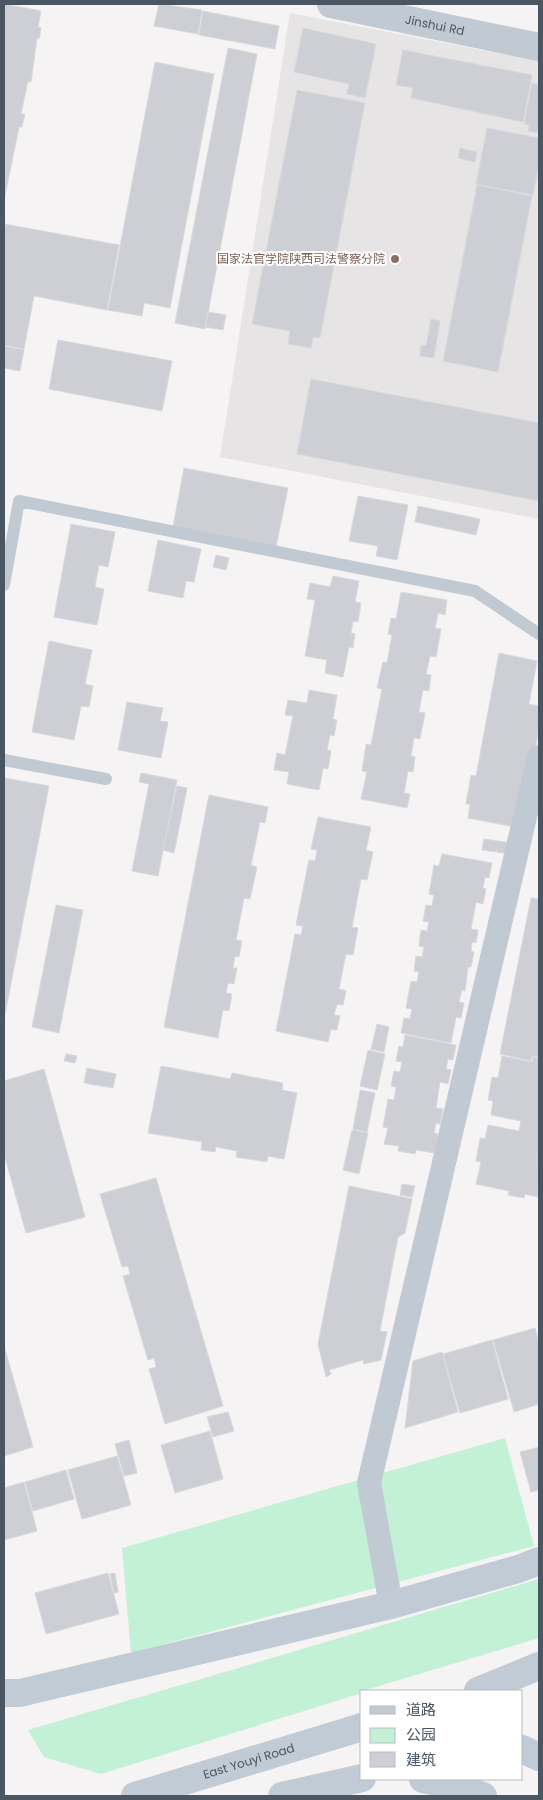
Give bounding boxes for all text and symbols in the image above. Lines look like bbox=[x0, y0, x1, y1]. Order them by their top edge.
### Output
street label: Jinshui Rd bbox=[404, 11, 466, 39]
place label: 国家法官学院陕西司法警察分院 bbox=[217, 250, 385, 267]
marker: 国家法官学院陕西司法警察分院 bbox=[389, 253, 401, 265]
legend bbox=[360, 1690, 523, 1780]
text: 道路 bbox=[406, 1699, 436, 1720]
text: 公园 bbox=[406, 1724, 436, 1745]
street label: East Youyi Road bbox=[201, 1739, 296, 1783]
text: 建筑 bbox=[406, 1749, 436, 1770]

